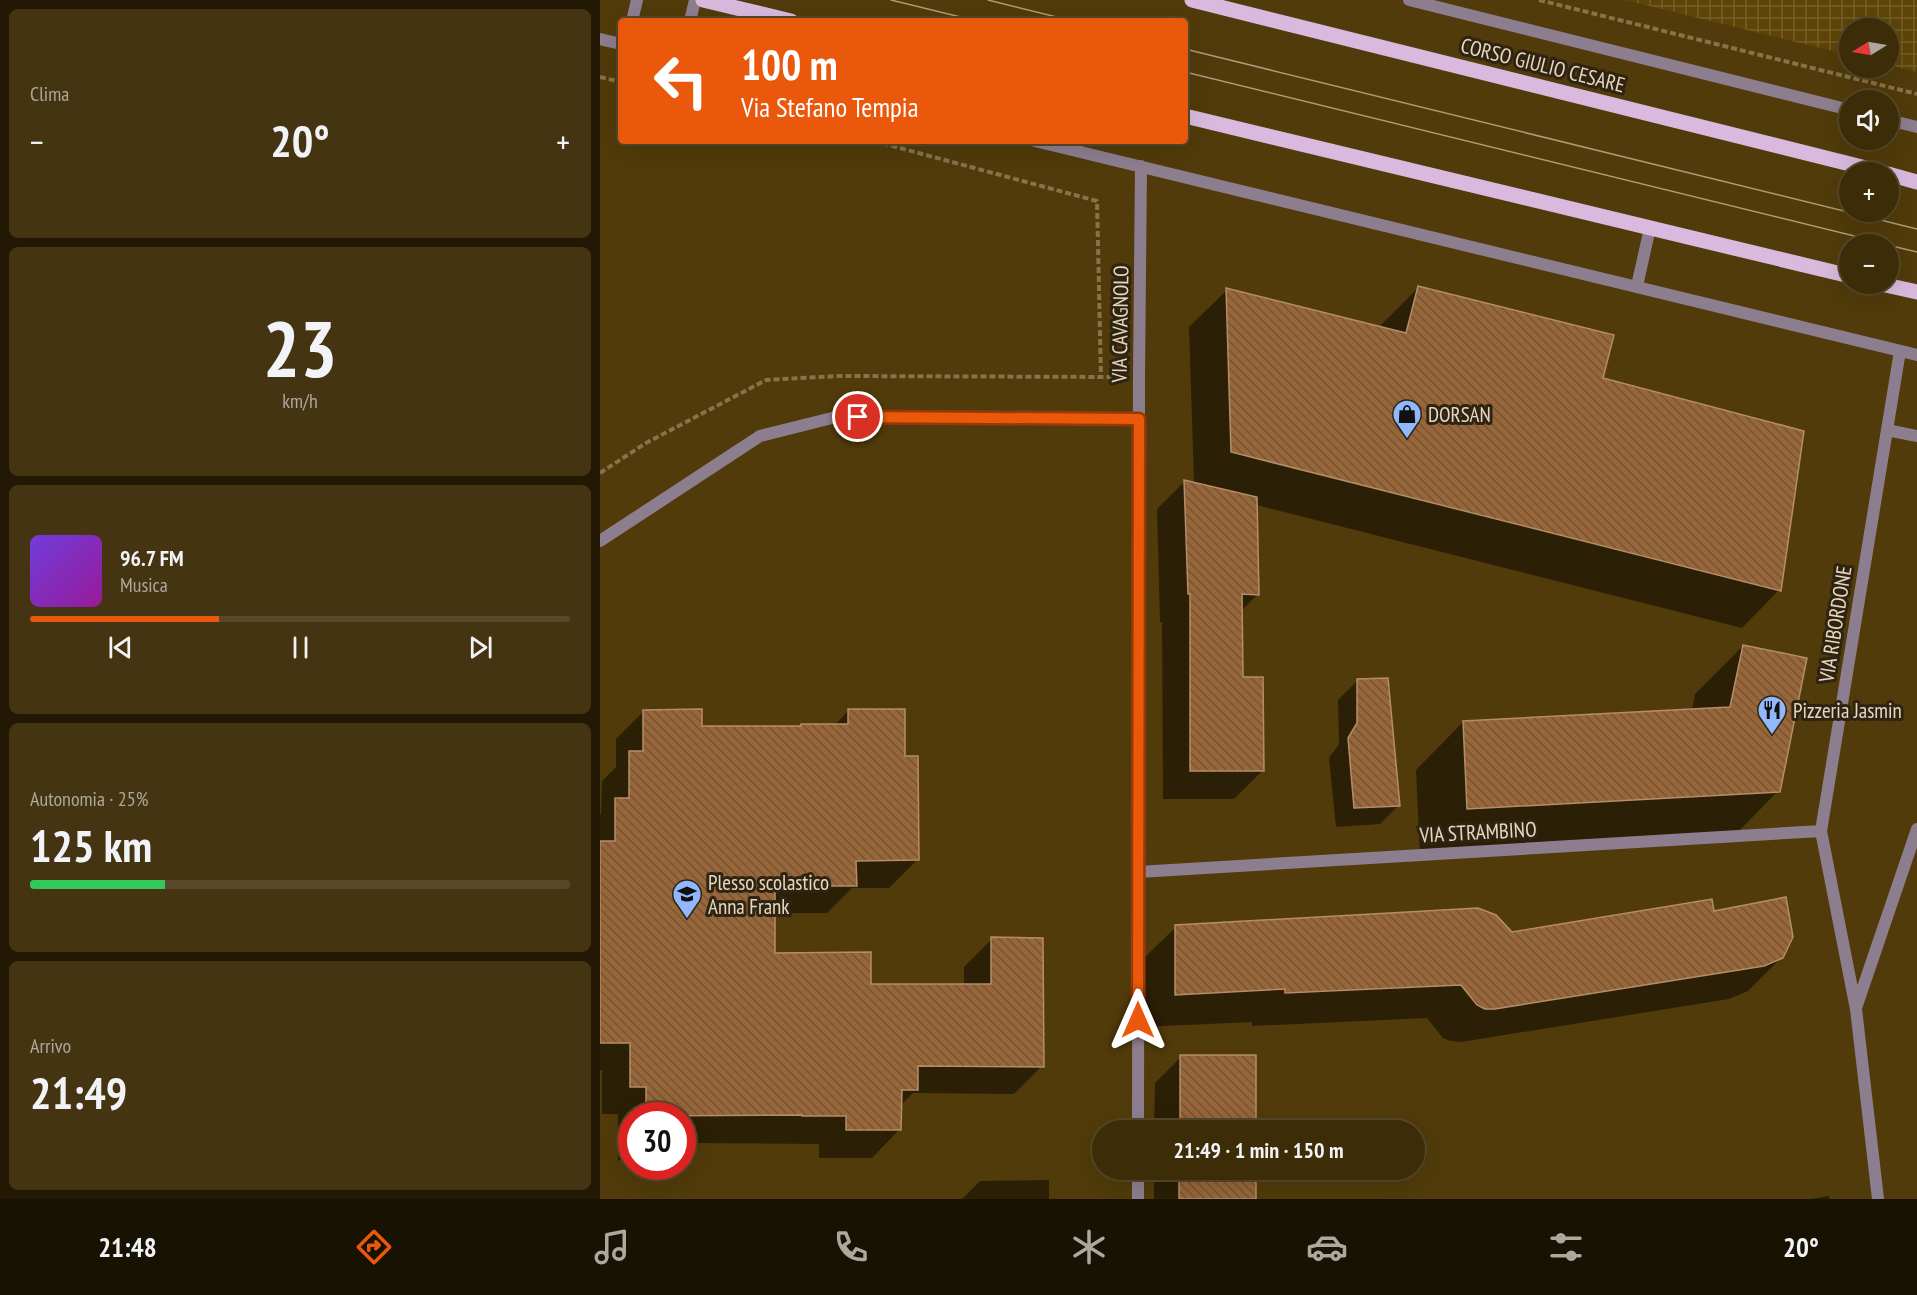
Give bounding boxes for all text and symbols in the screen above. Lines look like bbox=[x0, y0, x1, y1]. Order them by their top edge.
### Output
north arrow bbox=[1839, 18, 1899, 78]
map controls bbox=[1839, 18, 1899, 294]
street label: CORSO GIULIO CESARE bbox=[1458, 32, 1628, 98]
text: 100 m bbox=[741, 37, 838, 92]
icon: left bbox=[642, 42, 720, 120]
text: Clima bbox=[30, 81, 69, 107]
text: Via Stefano Tempia bbox=[741, 90, 919, 124]
button: sound bbox=[1839, 90, 1899, 150]
text: 20° bbox=[270, 111, 330, 169]
text: − bbox=[30, 120, 44, 163]
text: + bbox=[556, 120, 570, 163]
button: + bbox=[1839, 162, 1899, 222]
button: − bbox=[1839, 234, 1899, 294]
street label: VIA CAVAGNOLO bbox=[1105, 265, 1135, 384]
text: 23 bbox=[263, 298, 337, 399]
text: km/h bbox=[282, 388, 318, 414]
pin bbox=[832, 391, 883, 442]
shop icon: DORSAN bbox=[1391, 398, 1423, 440]
icon: arrive bbox=[841, 400, 874, 433]
place label: DORSAN bbox=[1428, 401, 1491, 428]
text: 96.7 FM bbox=[120, 544, 184, 572]
street label: VIA RIBORDONE bbox=[1812, 564, 1858, 685]
text: Musica bbox=[120, 572, 168, 598]
icon: previous bbox=[104, 631, 137, 664]
icon: pause bbox=[284, 631, 317, 664]
icon: next bbox=[464, 631, 497, 664]
restaurant icon: Pizzeria Jasmin bbox=[1756, 694, 1788, 736]
place label: Pizzeria Jasmin bbox=[1793, 697, 1902, 724]
text: Autonomia · 25% bbox=[30, 786, 148, 812]
street label: VIA STRAMBINO bbox=[1418, 815, 1537, 849]
text: 125 km bbox=[30, 816, 152, 874]
place label: Plesso scolastico Anna Frank bbox=[708, 869, 829, 920]
school or university icon: Plesso scolastico Anna Frank bbox=[671, 878, 703, 920]
position arrow bbox=[1106, 988, 1170, 1052]
text: Arrivo bbox=[30, 1033, 71, 1059]
text: 21:49 bbox=[30, 1063, 127, 1121]
speed limit sign: 30 bbox=[618, 1102, 696, 1180]
text: 21:49 · 1 min · 150 m bbox=[1173, 1136, 1344, 1164]
icon: directions bbox=[353, 1226, 395, 1268]
icon: music bbox=[591, 1226, 633, 1268]
icon: phone bbox=[830, 1226, 872, 1268]
icon: climate bbox=[1068, 1226, 1110, 1268]
icon: car bbox=[1306, 1226, 1348, 1268]
icon: filters bbox=[1545, 1226, 1587, 1268]
text: 21:48 bbox=[98, 1230, 157, 1264]
text: 20° bbox=[1783, 1230, 1819, 1264]

